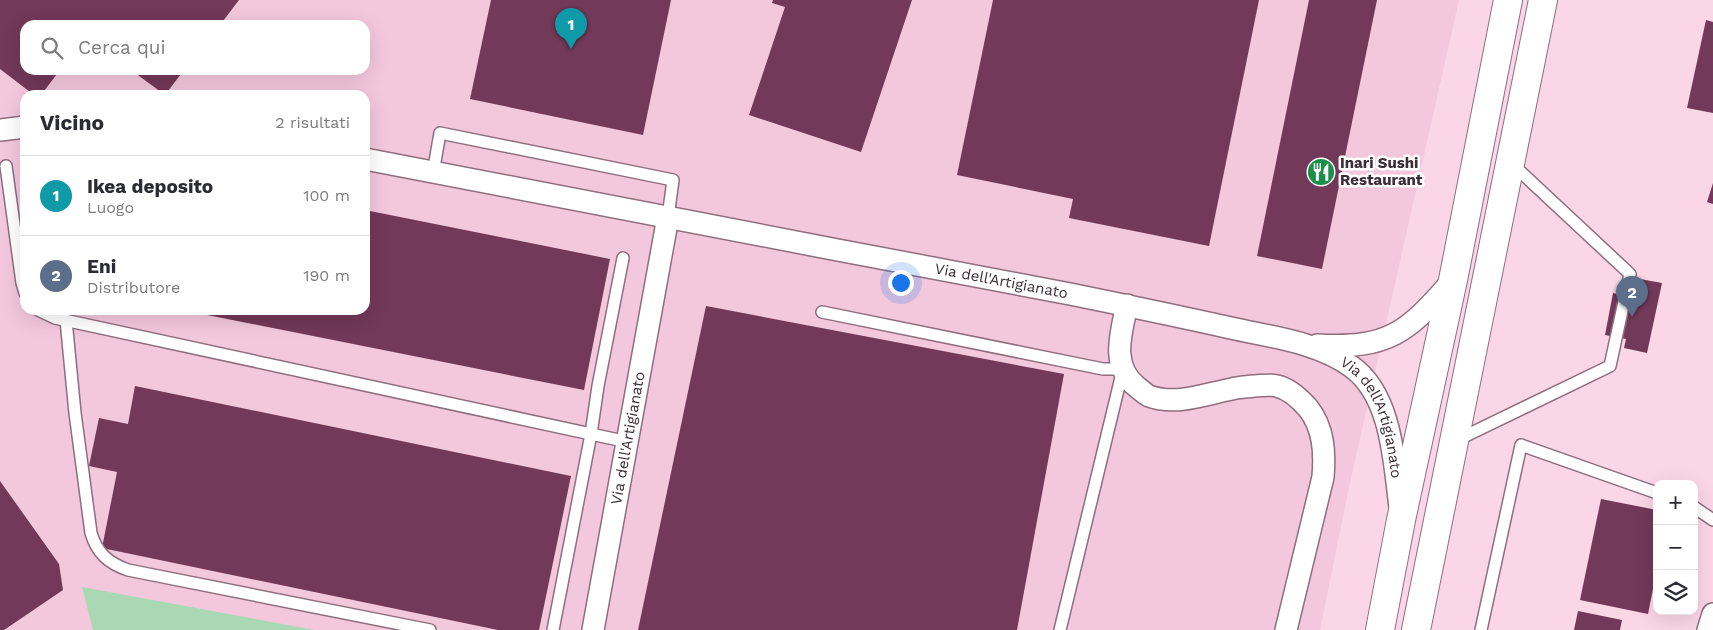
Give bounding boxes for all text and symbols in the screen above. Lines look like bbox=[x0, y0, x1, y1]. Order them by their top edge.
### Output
pin: 1 bbox=[555, 8, 587, 49]
search box bbox=[20, 20, 370, 75]
icon: search bbox=[38, 34, 66, 62]
text: Cerca qui bbox=[78, 36, 166, 59]
text: Vicino bbox=[40, 110, 104, 135]
text: 2 risultati bbox=[275, 113, 350, 132]
place label: Inari Sushi Restaurant bbox=[1340, 154, 1423, 189]
restaurant icon: Inari Sushi Restaurant bbox=[1306, 157, 1336, 187]
text: Ikea deposito bbox=[87, 175, 213, 198]
text: 1 bbox=[53, 186, 59, 205]
text: 100 m bbox=[303, 186, 350, 205]
text: Luogo bbox=[87, 198, 134, 217]
text: Eni bbox=[87, 255, 116, 278]
street label: Via dell'Artigianato bbox=[933, 259, 1069, 302]
text: 2 bbox=[51, 266, 61, 285]
text: 190 m bbox=[303, 266, 350, 285]
your location bbox=[888, 270, 914, 296]
pin: 2 bbox=[1616, 276, 1648, 317]
text: Distributore bbox=[87, 278, 180, 297]
street label: Via dell'Artigianato bbox=[1337, 353, 1406, 479]
street label: Via dell'Artigianato bbox=[607, 370, 649, 506]
map controls bbox=[1653, 480, 1698, 615]
button: + bbox=[1653, 480, 1698, 525]
button: − bbox=[1653, 525, 1698, 570]
button: layers bbox=[1653, 570, 1698, 615]

